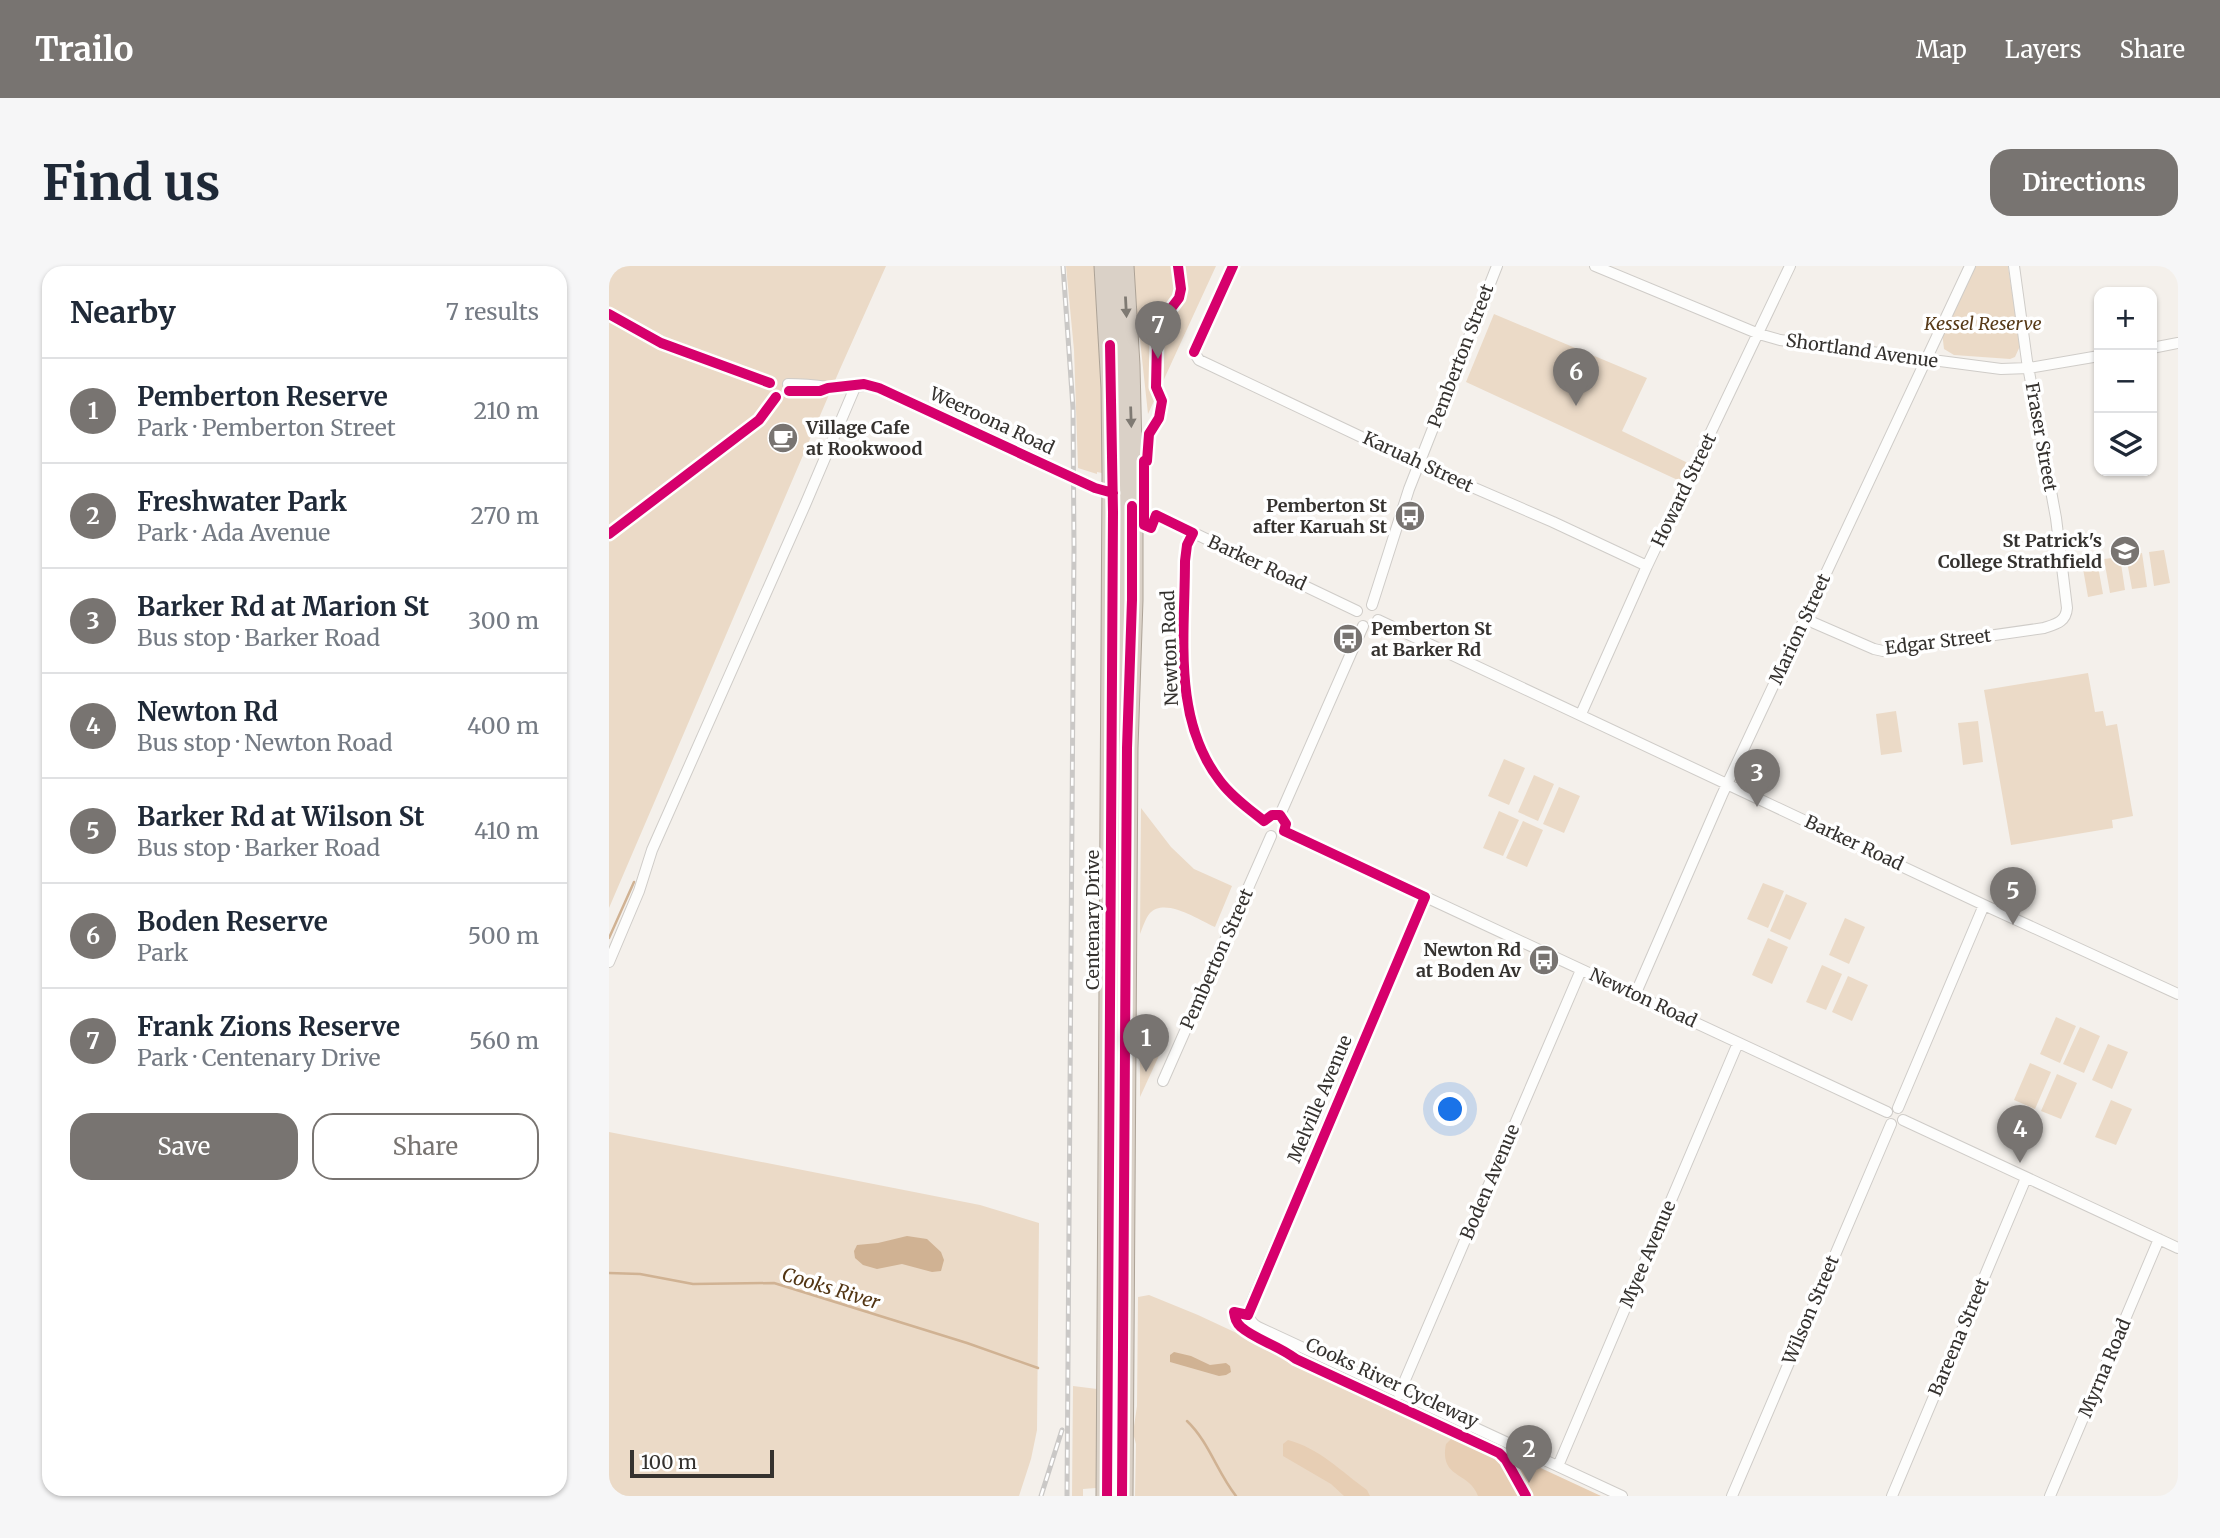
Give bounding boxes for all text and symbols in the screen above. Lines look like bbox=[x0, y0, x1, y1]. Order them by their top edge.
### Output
text: Trailo bbox=[35, 29, 133, 70]
text: Map bbox=[1916, 34, 1967, 65]
text: Layers bbox=[2005, 34, 2081, 65]
text: Share bbox=[2119, 34, 2185, 65]
button: Directions bbox=[1990, 149, 2178, 216]
text: Find us bbox=[42, 152, 220, 213]
street label: Pemberton Street bbox=[1423, 281, 1499, 431]
map controls bbox=[2094, 287, 2157, 476]
button: + bbox=[2094, 287, 2157, 350]
text: Nearby bbox=[70, 293, 176, 331]
one-way arrow bbox=[1120, 296, 1131, 318]
text: 7 results bbox=[446, 297, 539, 326]
pin: 7 bbox=[1135, 301, 1181, 359]
park label: Kessel Reserve bbox=[1923, 312, 2042, 335]
street label: Shortland Avenue bbox=[1784, 328, 1940, 373]
pin: 6 bbox=[1553, 348, 1599, 406]
button: − bbox=[2094, 350, 2157, 413]
text: Pemberton Reserve bbox=[137, 380, 388, 413]
street label: Weeroona Road bbox=[925, 381, 1058, 460]
street label: Fraser Street bbox=[2021, 381, 2062, 493]
text: 1 bbox=[88, 396, 98, 425]
text: 210 m bbox=[474, 396, 539, 425]
one-way arrow bbox=[1125, 406, 1136, 428]
text: Park · Pemberton Street bbox=[137, 413, 396, 442]
button: layers bbox=[2094, 413, 2157, 476]
place label: Village Cafe at Rookwood bbox=[805, 416, 923, 460]
cafe icon: Village Cafe at Rookwood bbox=[766, 421, 800, 455]
street label: Karuah Street bbox=[1359, 426, 1477, 497]
street label: Howard Street bbox=[1646, 429, 1721, 550]
text: Freshwater Park bbox=[137, 485, 347, 518]
place label: Pemberton St after Karuah St bbox=[1253, 494, 1388, 538]
bus stop icon: Pemberton St after Karuah St bbox=[1393, 499, 1427, 533]
text: 2 bbox=[86, 501, 100, 530]
text: 270 m bbox=[471, 501, 539, 530]
text: Park · Ada Avenue bbox=[137, 518, 330, 547]
place label: St Patrick's College Strathfield bbox=[1938, 529, 2102, 573]
street label: Barker Road bbox=[1204, 530, 1310, 595]
school or university icon: St Patrick's College Strathfield bbox=[2108, 534, 2142, 568]
street label: Marion Street bbox=[1764, 570, 1835, 688]
text: Barker Rd at Marion St bbox=[137, 590, 429, 623]
street label: Newton Road bbox=[1156, 590, 1183, 706]
text: 3 bbox=[86, 606, 100, 635]
text: 300 m bbox=[468, 606, 539, 635]
place label: Pemberton St at Barker Rd bbox=[1371, 617, 1493, 661]
bus stop icon: Pemberton St at Barker Rd bbox=[1331, 622, 1365, 656]
text: Bus stop · Barker Road bbox=[137, 623, 380, 652]
street label: Edgar Street bbox=[1884, 624, 1992, 659]
text: Newton Rd bbox=[137, 695, 278, 728]
text: 4 bbox=[86, 711, 100, 740]
text: 400 m bbox=[467, 711, 539, 740]
text: Bus stop · Newton Road bbox=[137, 728, 393, 757]
pin: 3 bbox=[1734, 749, 1780, 807]
text: Barker Rd at Wilson St bbox=[137, 800, 424, 833]
street label: Barker Road bbox=[1801, 810, 1907, 875]
text: 5 bbox=[86, 816, 100, 845]
text: 410 m bbox=[474, 816, 539, 845]
text: Bus stop · Barker Road bbox=[137, 833, 380, 862]
street label: Centenary Drive bbox=[1081, 850, 1104, 990]
pin: 5 bbox=[1990, 867, 2036, 925]
street label: Pemberton Street bbox=[1175, 885, 1258, 1033]
text: Boden Reserve bbox=[137, 905, 328, 938]
text: 6 bbox=[86, 921, 100, 950]
text: 500 m bbox=[468, 921, 539, 950]
text: Park bbox=[137, 938, 188, 967]
place label: Newton Rd at Boden Av bbox=[1416, 938, 1521, 982]
bus stop icon: Newton Rd at Boden Av bbox=[1527, 943, 1561, 977]
street label: Newton Road bbox=[1586, 963, 1701, 1033]
text: Frank Zions Reserve bbox=[137, 1010, 400, 1043]
pin: 1 bbox=[1123, 1014, 1169, 1072]
text: 7 bbox=[86, 1026, 100, 1055]
text: 560 m bbox=[469, 1026, 539, 1055]
street label: Melville Avenue bbox=[1282, 1032, 1357, 1166]
text: Park · Centenary Drive bbox=[137, 1043, 381, 1072]
your location bbox=[1433, 1092, 1467, 1126]
pin: 4 bbox=[1997, 1105, 2043, 1163]
button: Save bbox=[70, 1113, 298, 1180]
button: Share bbox=[312, 1113, 539, 1180]
street label: Boden Avenue bbox=[1455, 1121, 1524, 1243]
street label: Myee Avenue bbox=[1615, 1197, 1680, 1311]
street label: Wilson Street bbox=[1777, 1252, 1844, 1369]
water label: Cooks River bbox=[779, 1262, 883, 1314]
street label: Bareena Street bbox=[1923, 1274, 1994, 1399]
street label: Myrna Road bbox=[2073, 1315, 2136, 1421]
street label: Cooks River Cycleway bbox=[1302, 1332, 1483, 1433]
pin: 2 bbox=[1506, 1425, 1552, 1483]
scale bar bbox=[630, 1447, 773, 1479]
text: 100 m bbox=[641, 1450, 697, 1474]

